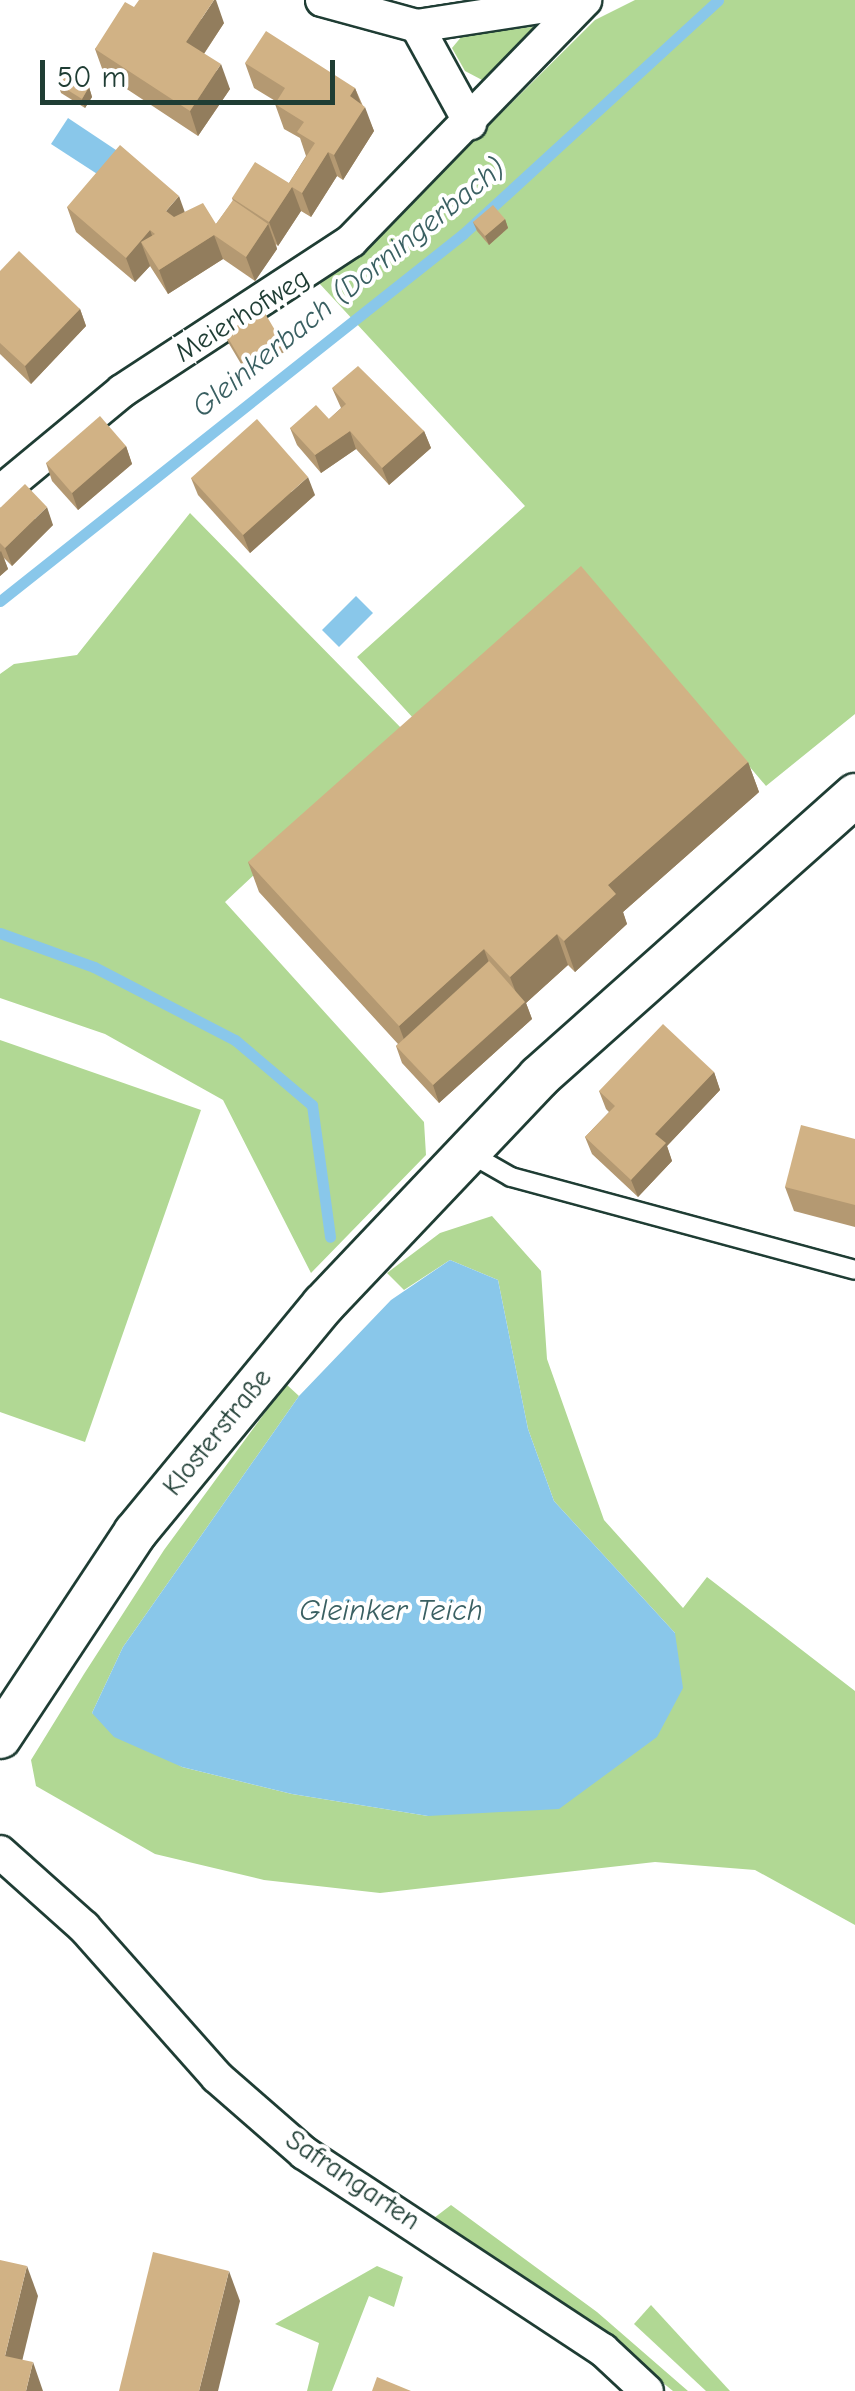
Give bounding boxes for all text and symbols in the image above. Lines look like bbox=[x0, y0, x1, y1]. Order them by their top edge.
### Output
scale bar bbox=[45, 40, 340, 102]
text: 50 m bbox=[57, 60, 126, 95]
water label: Gleinkerbach (Dorningerbach) bbox=[185, 151, 513, 425]
street label: Meierhofweg bbox=[169, 261, 315, 369]
street label: Klosterstraße bbox=[156, 1362, 278, 1502]
water label: Gleinker Teich bbox=[299, 1593, 483, 1629]
street label: Safrangarten bbox=[279, 2123, 427, 2237]

